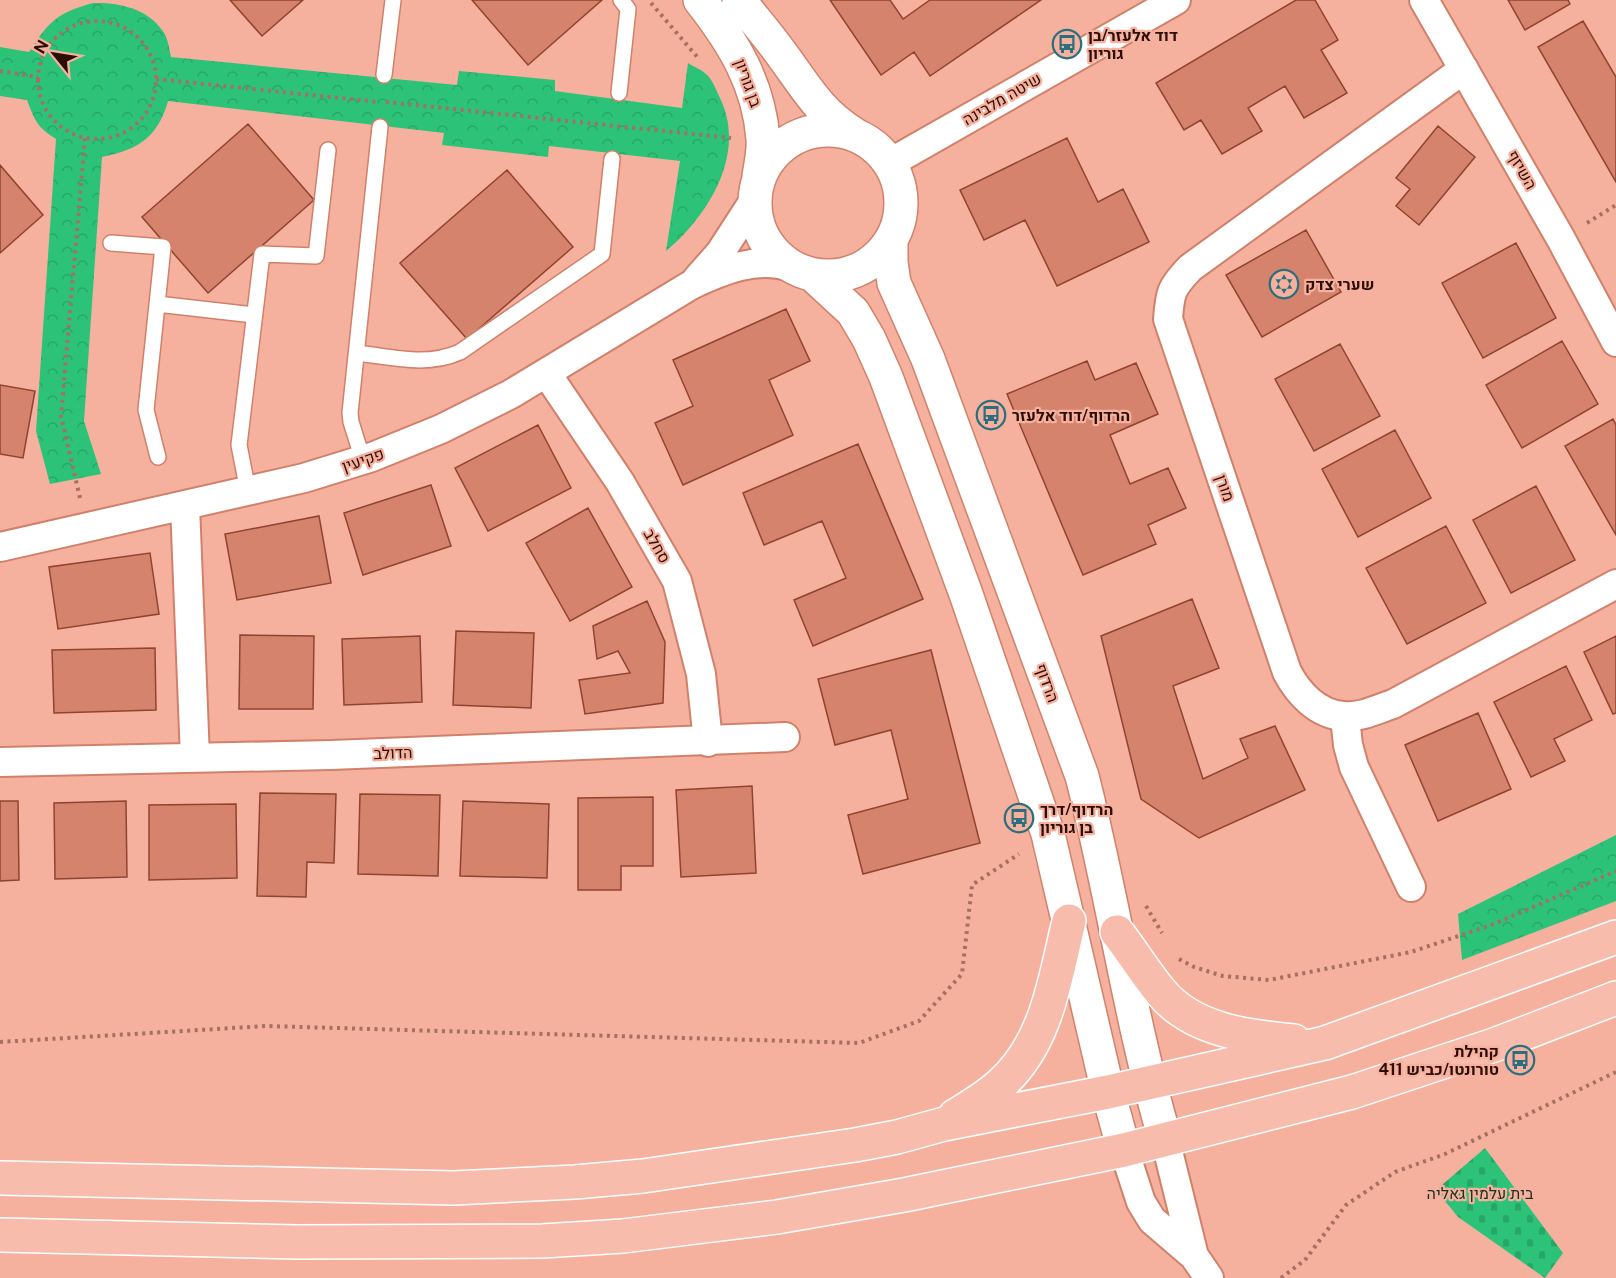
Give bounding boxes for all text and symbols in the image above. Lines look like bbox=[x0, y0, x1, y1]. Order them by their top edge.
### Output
north arrow bbox=[24, 24, 84, 84]
place label: דוד אלעזר/בן גוריון bbox=[1088, 26, 1178, 63]
bus stop icon: דוד אלעזר/בן גוריון bbox=[1051, 28, 1083, 60]
text: N bbox=[30, 37, 53, 57]
street label: בן גוריון bbox=[731, 56, 766, 110]
street label: שיטה מלבינה bbox=[959, 69, 1045, 129]
street label: השיזף bbox=[1503, 147, 1541, 193]
synagogue icon: שערי צדק bbox=[1268, 268, 1300, 300]
place label: שערי צדק bbox=[1305, 275, 1374, 294]
bus stop icon: הרדוף/דוד אלעזר bbox=[975, 399, 1007, 431]
place label: הרדוף/דוד אלעזר bbox=[1012, 406, 1130, 425]
street label: פקיעין bbox=[339, 444, 387, 476]
street label: מורן bbox=[1212, 472, 1238, 504]
street label: סחלב bbox=[640, 525, 674, 567]
street label: הרדוף bbox=[1031, 661, 1063, 705]
street label: הדולב bbox=[373, 743, 413, 763]
place label: הרדוף/דרך בן גוריון bbox=[1040, 800, 1113, 837]
bus stop icon: הרדוף/דרך בן גוריון bbox=[1003, 802, 1035, 834]
place label: קהילת טורונטו/כביש 411 bbox=[1378, 1042, 1499, 1079]
bus stop icon: קהילת טורונטו/כביש 411 bbox=[1504, 1044, 1536, 1076]
park label: בית עלמין גאליה bbox=[1427, 1184, 1534, 1203]

